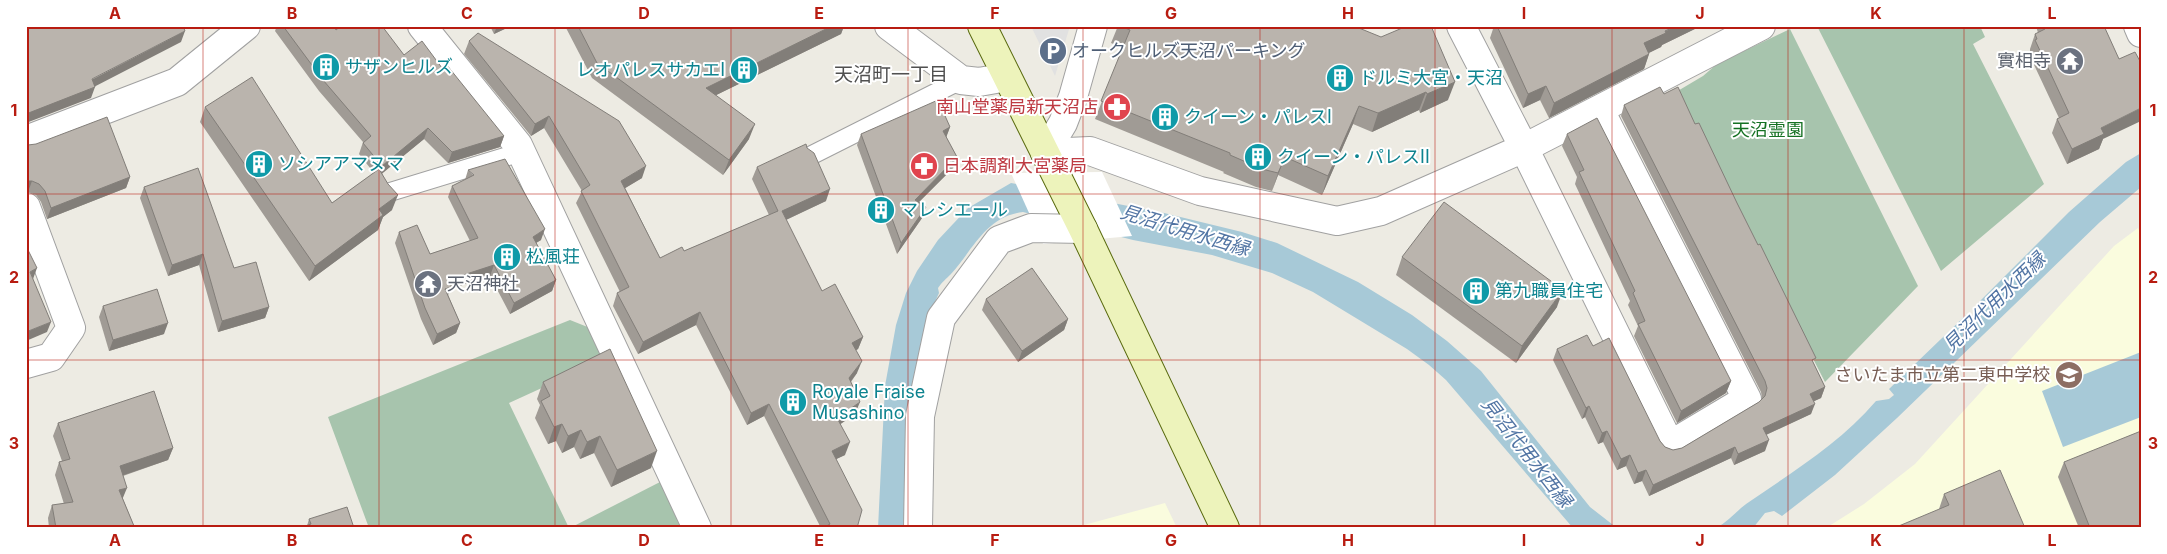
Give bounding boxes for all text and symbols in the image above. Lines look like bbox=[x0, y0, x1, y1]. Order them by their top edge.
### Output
text: A bbox=[109, 3, 121, 23]
text: B bbox=[287, 3, 297, 23]
text: C bbox=[461, 3, 473, 23]
text: D bbox=[638, 3, 650, 23]
text: E bbox=[814, 3, 824, 23]
text: F bbox=[990, 3, 1000, 23]
text: G bbox=[1165, 3, 1177, 23]
text: H bbox=[1342, 3, 1354, 23]
text: I bbox=[1522, 3, 1526, 23]
text: J bbox=[1695, 3, 1705, 23]
text: K bbox=[1870, 3, 1882, 23]
text: L bbox=[2047, 3, 2057, 23]
parking icon: オークヒルズ天沼パーキング bbox=[1038, 36, 1068, 66]
place label: オークヒルズ天沼パーキング bbox=[1072, 40, 1305, 61]
temple icon: 實相寺 bbox=[2055, 46, 2085, 76]
place label: 實相寺 bbox=[1997, 50, 2051, 71]
building icon: サザンヒルズ bbox=[311, 52, 341, 82]
building icon: レオパレスサカエⅠ bbox=[729, 55, 759, 85]
place label: サザンヒルズ bbox=[345, 56, 453, 77]
place label: レオパレスサカエⅠ bbox=[576, 59, 725, 80]
district label: 天沼町一丁目 bbox=[834, 63, 948, 86]
building icon: ドルミ大宮・天沼 bbox=[1325, 63, 1355, 93]
place label: ドルミ大宮・天沼 bbox=[1359, 67, 1503, 88]
pharmacy icon: 南山堂薬局新天沼店 bbox=[1102, 92, 1132, 122]
place label: 南山堂薬局新天沼店 bbox=[936, 96, 1098, 117]
text: 1 bbox=[11, 100, 17, 120]
text: 1 bbox=[2150, 100, 2156, 120]
building icon: クイーン・パレスI bbox=[1150, 102, 1180, 132]
place label: クイーン・パレスI bbox=[1184, 106, 1332, 127]
park label: 天沼霊園 bbox=[1732, 119, 1804, 140]
building icon: クイーン・パレスII bbox=[1243, 142, 1273, 172]
place label: クイーン・パレスII bbox=[1277, 146, 1430, 167]
building icon: ソシアアマヌマ bbox=[244, 149, 274, 179]
pharmacy icon: 日本調剤大宮薬局 bbox=[909, 151, 939, 181]
place label: ソシアアマヌマ bbox=[278, 153, 404, 174]
place label: 日本調剤大宮薬局 bbox=[943, 155, 1087, 176]
building icon: マレシエール bbox=[866, 195, 896, 225]
place label: マレシエール bbox=[900, 199, 1008, 220]
water label: 見沼代用水西縁 bbox=[1118, 200, 1254, 262]
building icon: 松風荘 bbox=[492, 242, 522, 272]
place label: 松風荘 bbox=[526, 246, 580, 267]
water label: 見沼代用水西縁 bbox=[1939, 247, 2052, 357]
text: 2 bbox=[9, 267, 19, 287]
text: 2 bbox=[2148, 267, 2158, 287]
temple icon: 天沼神社 bbox=[413, 269, 443, 299]
place label: 天沼神社 bbox=[447, 273, 519, 294]
building icon: 第九職員住宅 bbox=[1461, 276, 1491, 306]
place label: 第九職員住宅 bbox=[1495, 280, 1603, 301]
school or university icon: さいたま市立第二東中学校 bbox=[2054, 360, 2084, 390]
place label: さいたま市立第二東中学校 bbox=[1835, 364, 2050, 385]
place label: Royale Fraise Musashino bbox=[812, 381, 925, 423]
building icon: Royale Fraise Musashino bbox=[778, 387, 808, 417]
water label: 見沼代用水西縁 bbox=[1477, 393, 1578, 513]
text: 3 bbox=[9, 433, 19, 453]
text: 3 bbox=[2148, 433, 2158, 453]
text: A bbox=[109, 530, 121, 550]
text: B bbox=[287, 530, 297, 550]
text: C bbox=[461, 530, 473, 550]
text: D bbox=[638, 530, 650, 550]
text: E bbox=[814, 530, 824, 550]
text: F bbox=[990, 530, 1000, 550]
text: G bbox=[1165, 530, 1177, 550]
text: H bbox=[1342, 530, 1354, 550]
text: I bbox=[1522, 530, 1526, 550]
text: J bbox=[1695, 530, 1705, 550]
text: K bbox=[1870, 530, 1882, 550]
text: L bbox=[2047, 530, 2057, 550]

